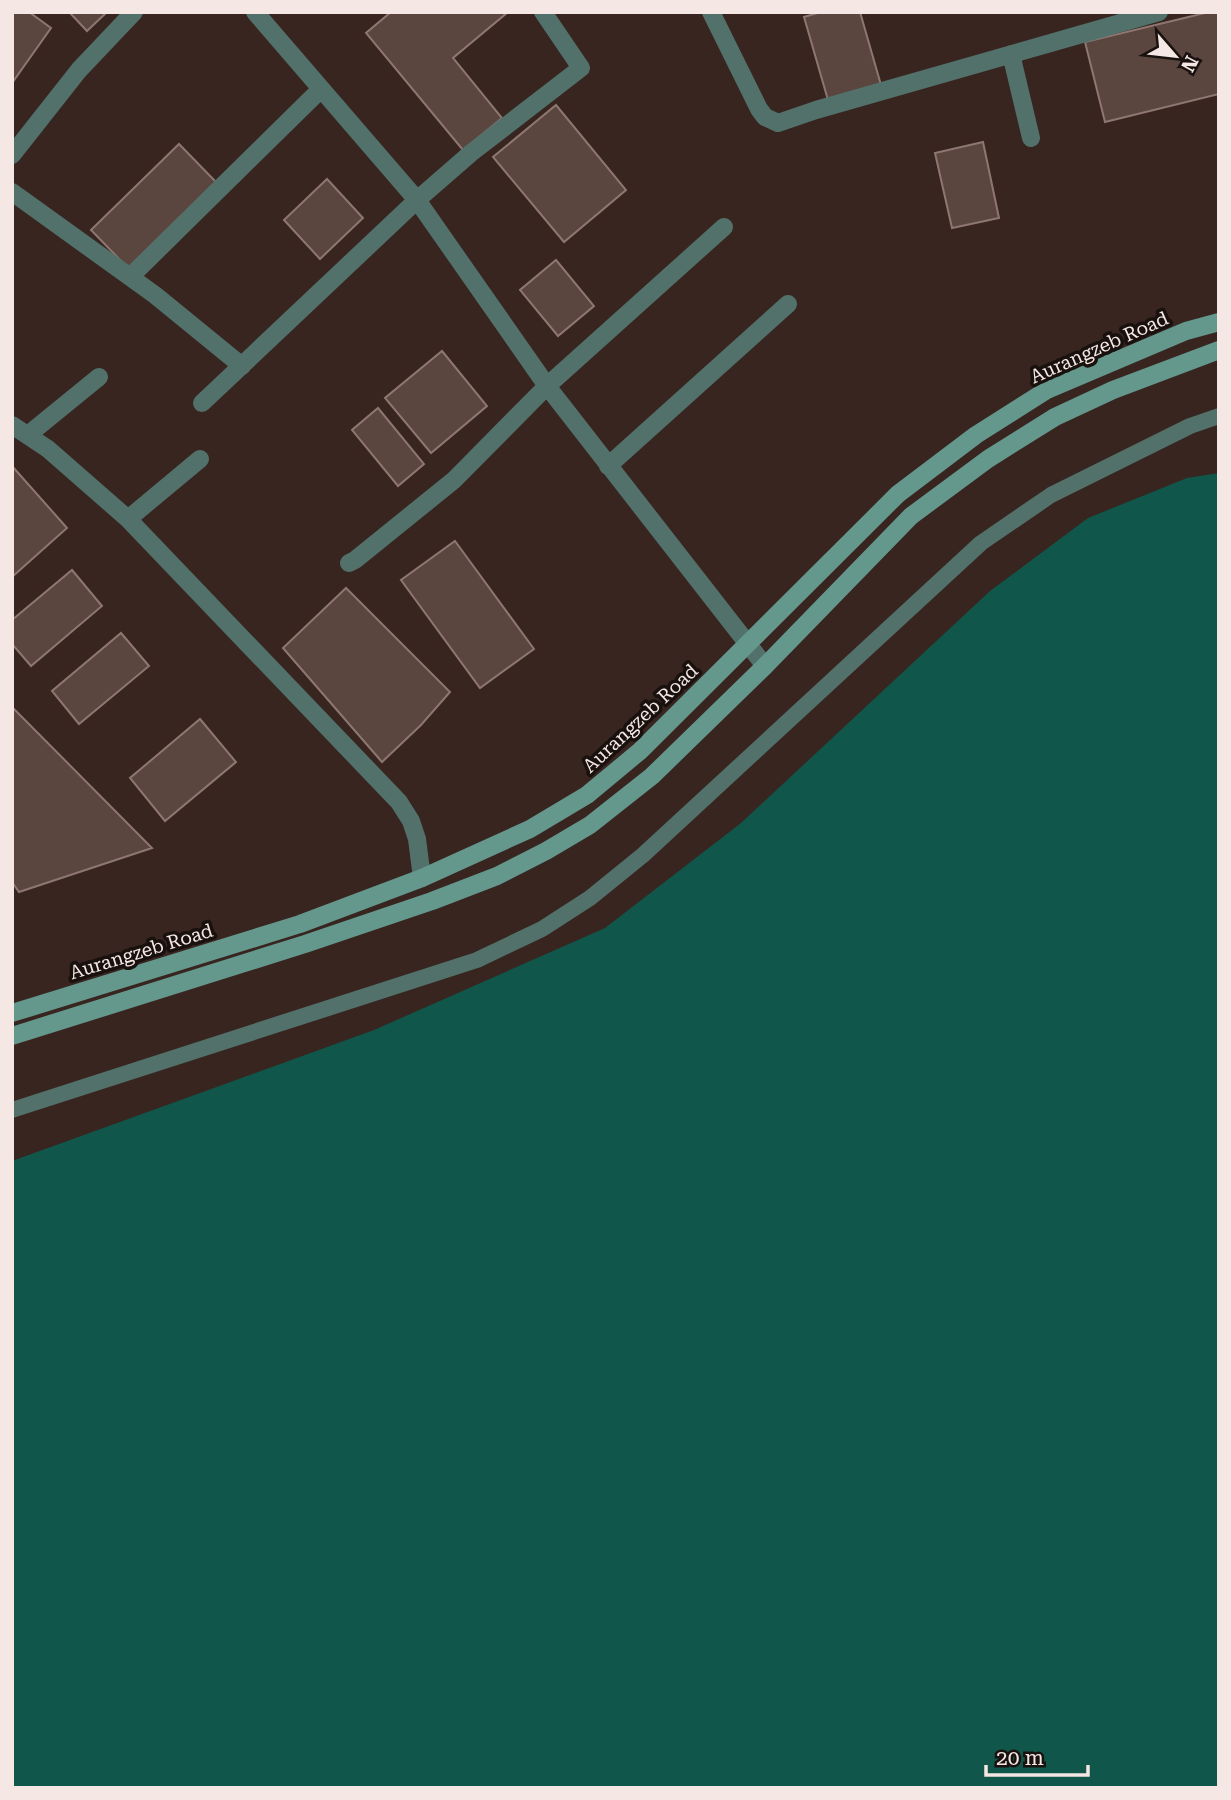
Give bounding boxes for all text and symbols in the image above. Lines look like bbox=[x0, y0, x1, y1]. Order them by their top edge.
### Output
north arrow bbox=[1140, 21, 1210, 91]
text: N bbox=[1176, 52, 1203, 76]
street label: Aurangzeb Road bbox=[1027, 307, 1172, 388]
street label: Aurangzeb Road bbox=[578, 659, 703, 778]
street label: Aurangzeb Road bbox=[67, 919, 216, 984]
scale bar bbox=[986, 1734, 1088, 1778]
text: 20 m bbox=[996, 1746, 1044, 1770]

